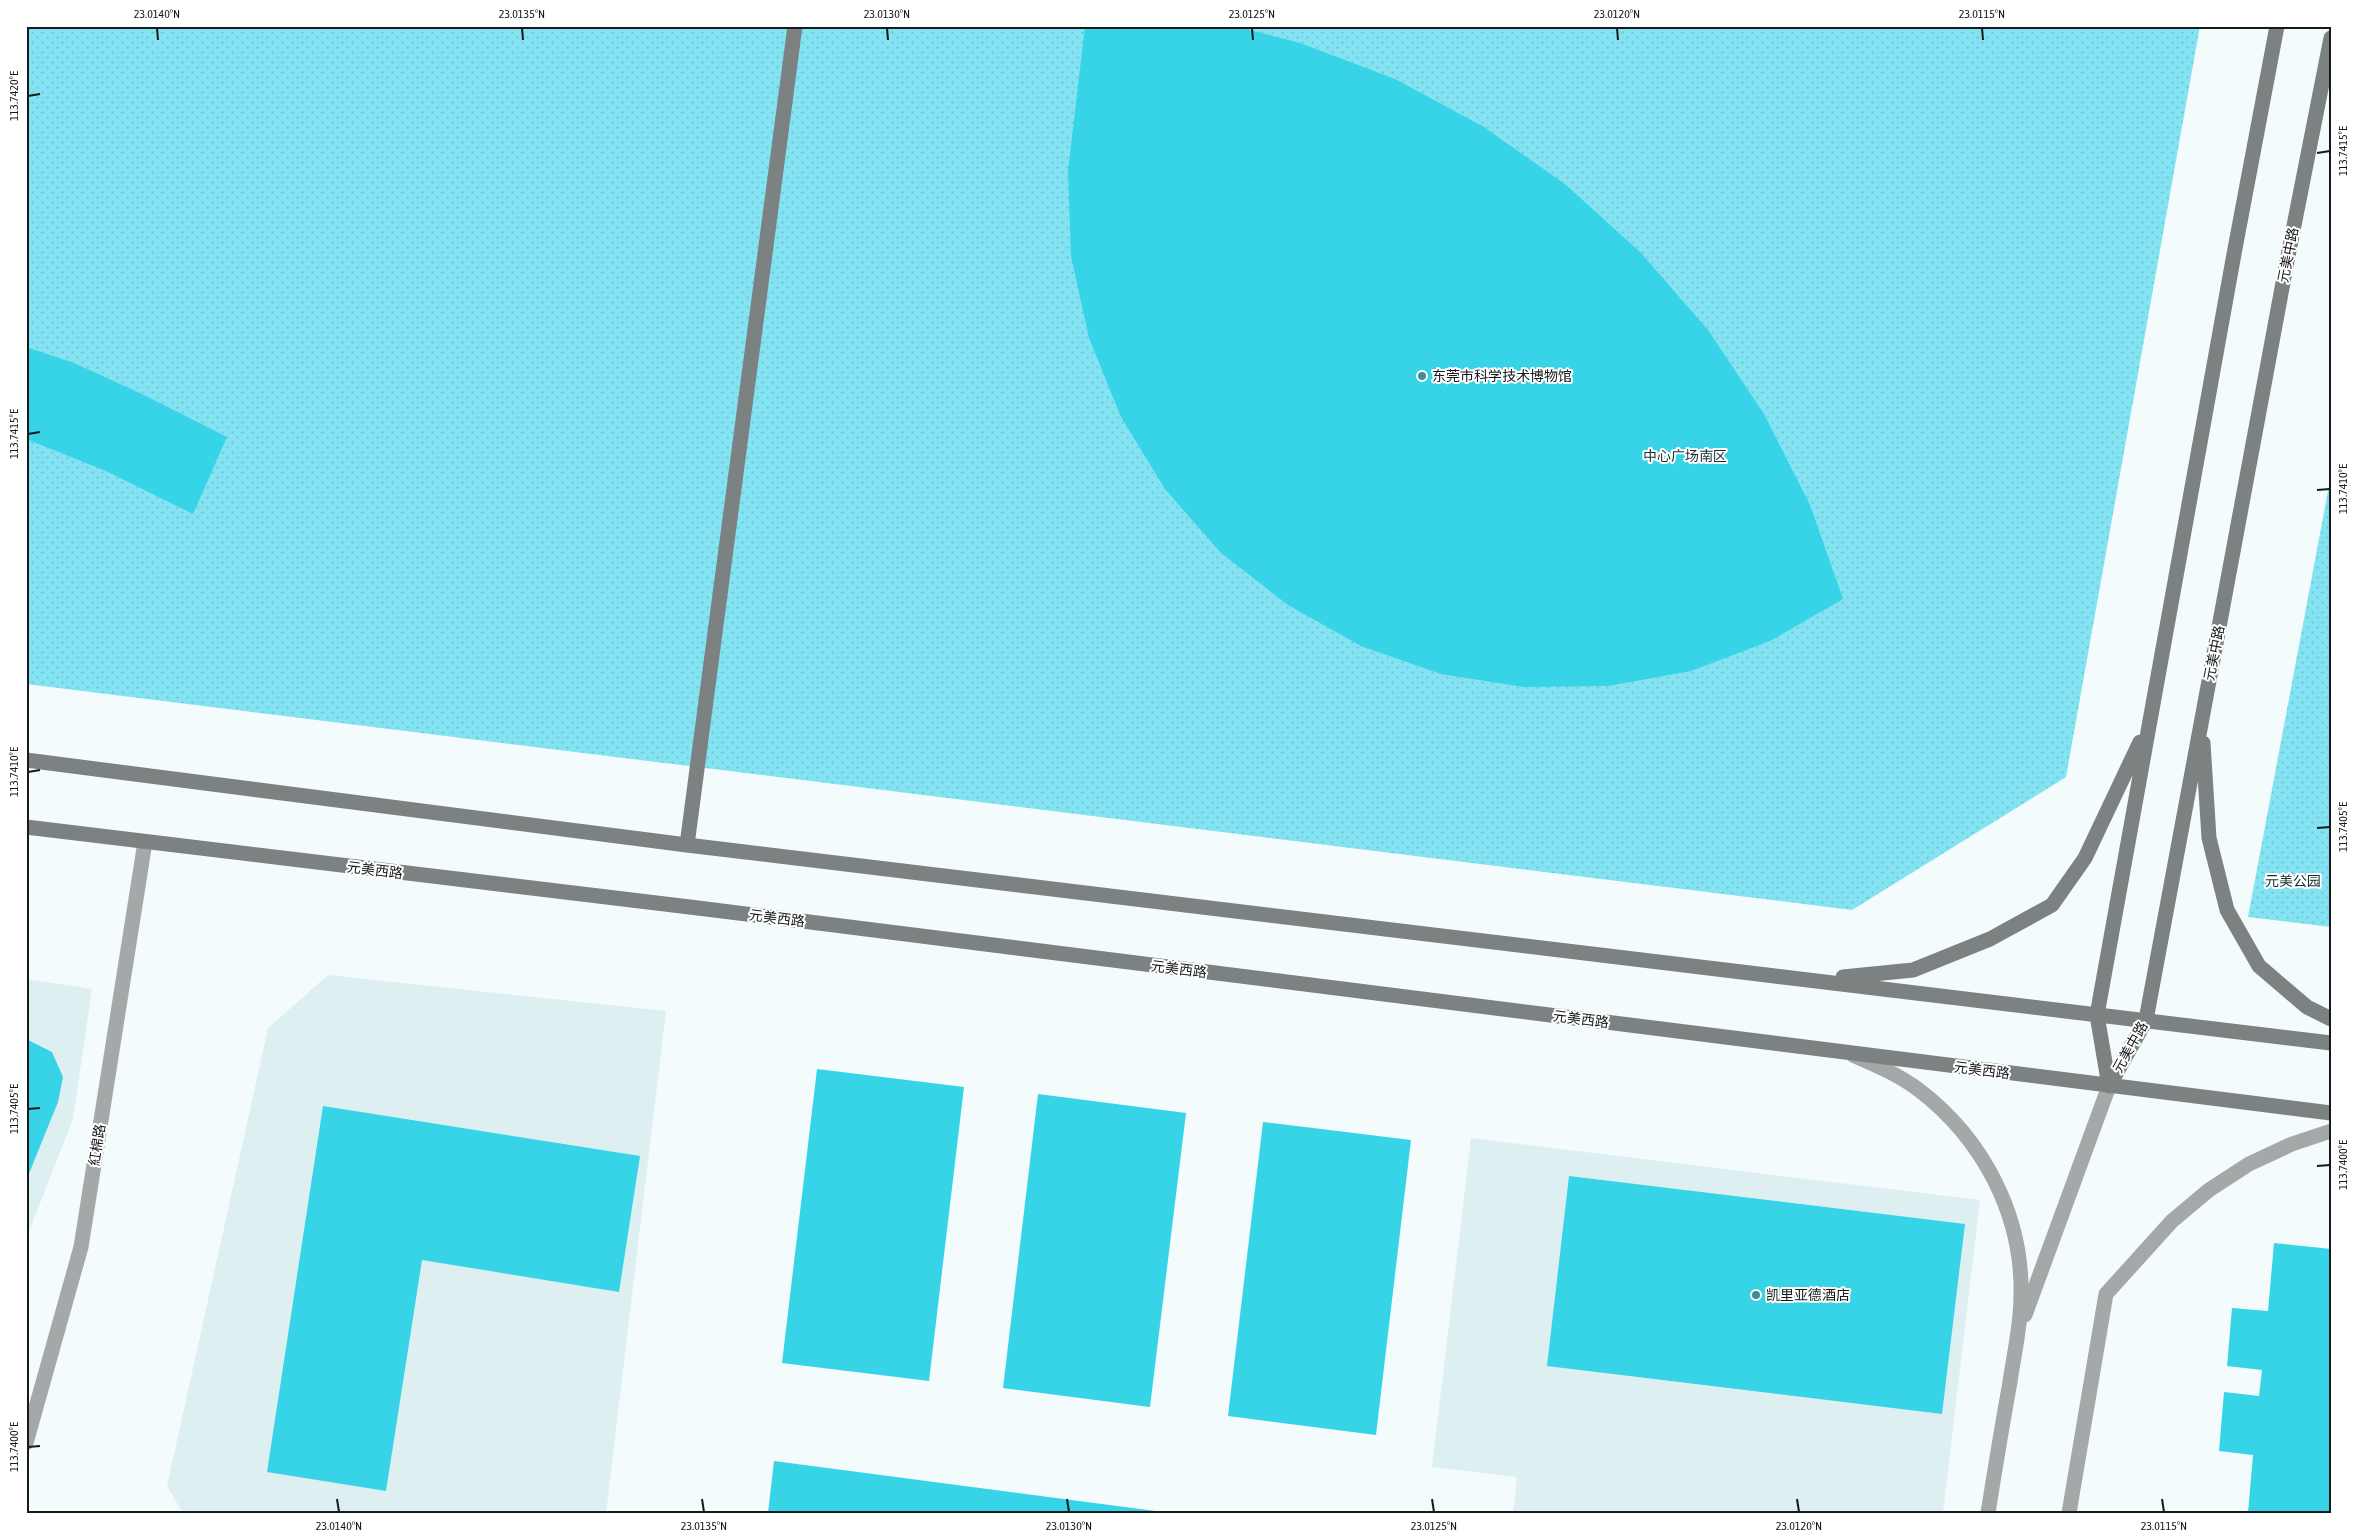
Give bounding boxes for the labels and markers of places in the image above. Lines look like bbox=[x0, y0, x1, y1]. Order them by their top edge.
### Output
place label: 东莞市科学技术博物馆 bbox=[1432, 368, 1572, 384]
marker: 东莞市科学技术博物馆 bbox=[1416, 370, 1428, 382]
place label: 凯里亚德酒店 bbox=[1766, 1287, 1850, 1303]
marker: 凯里亚德酒店 bbox=[1750, 1289, 1762, 1301]

